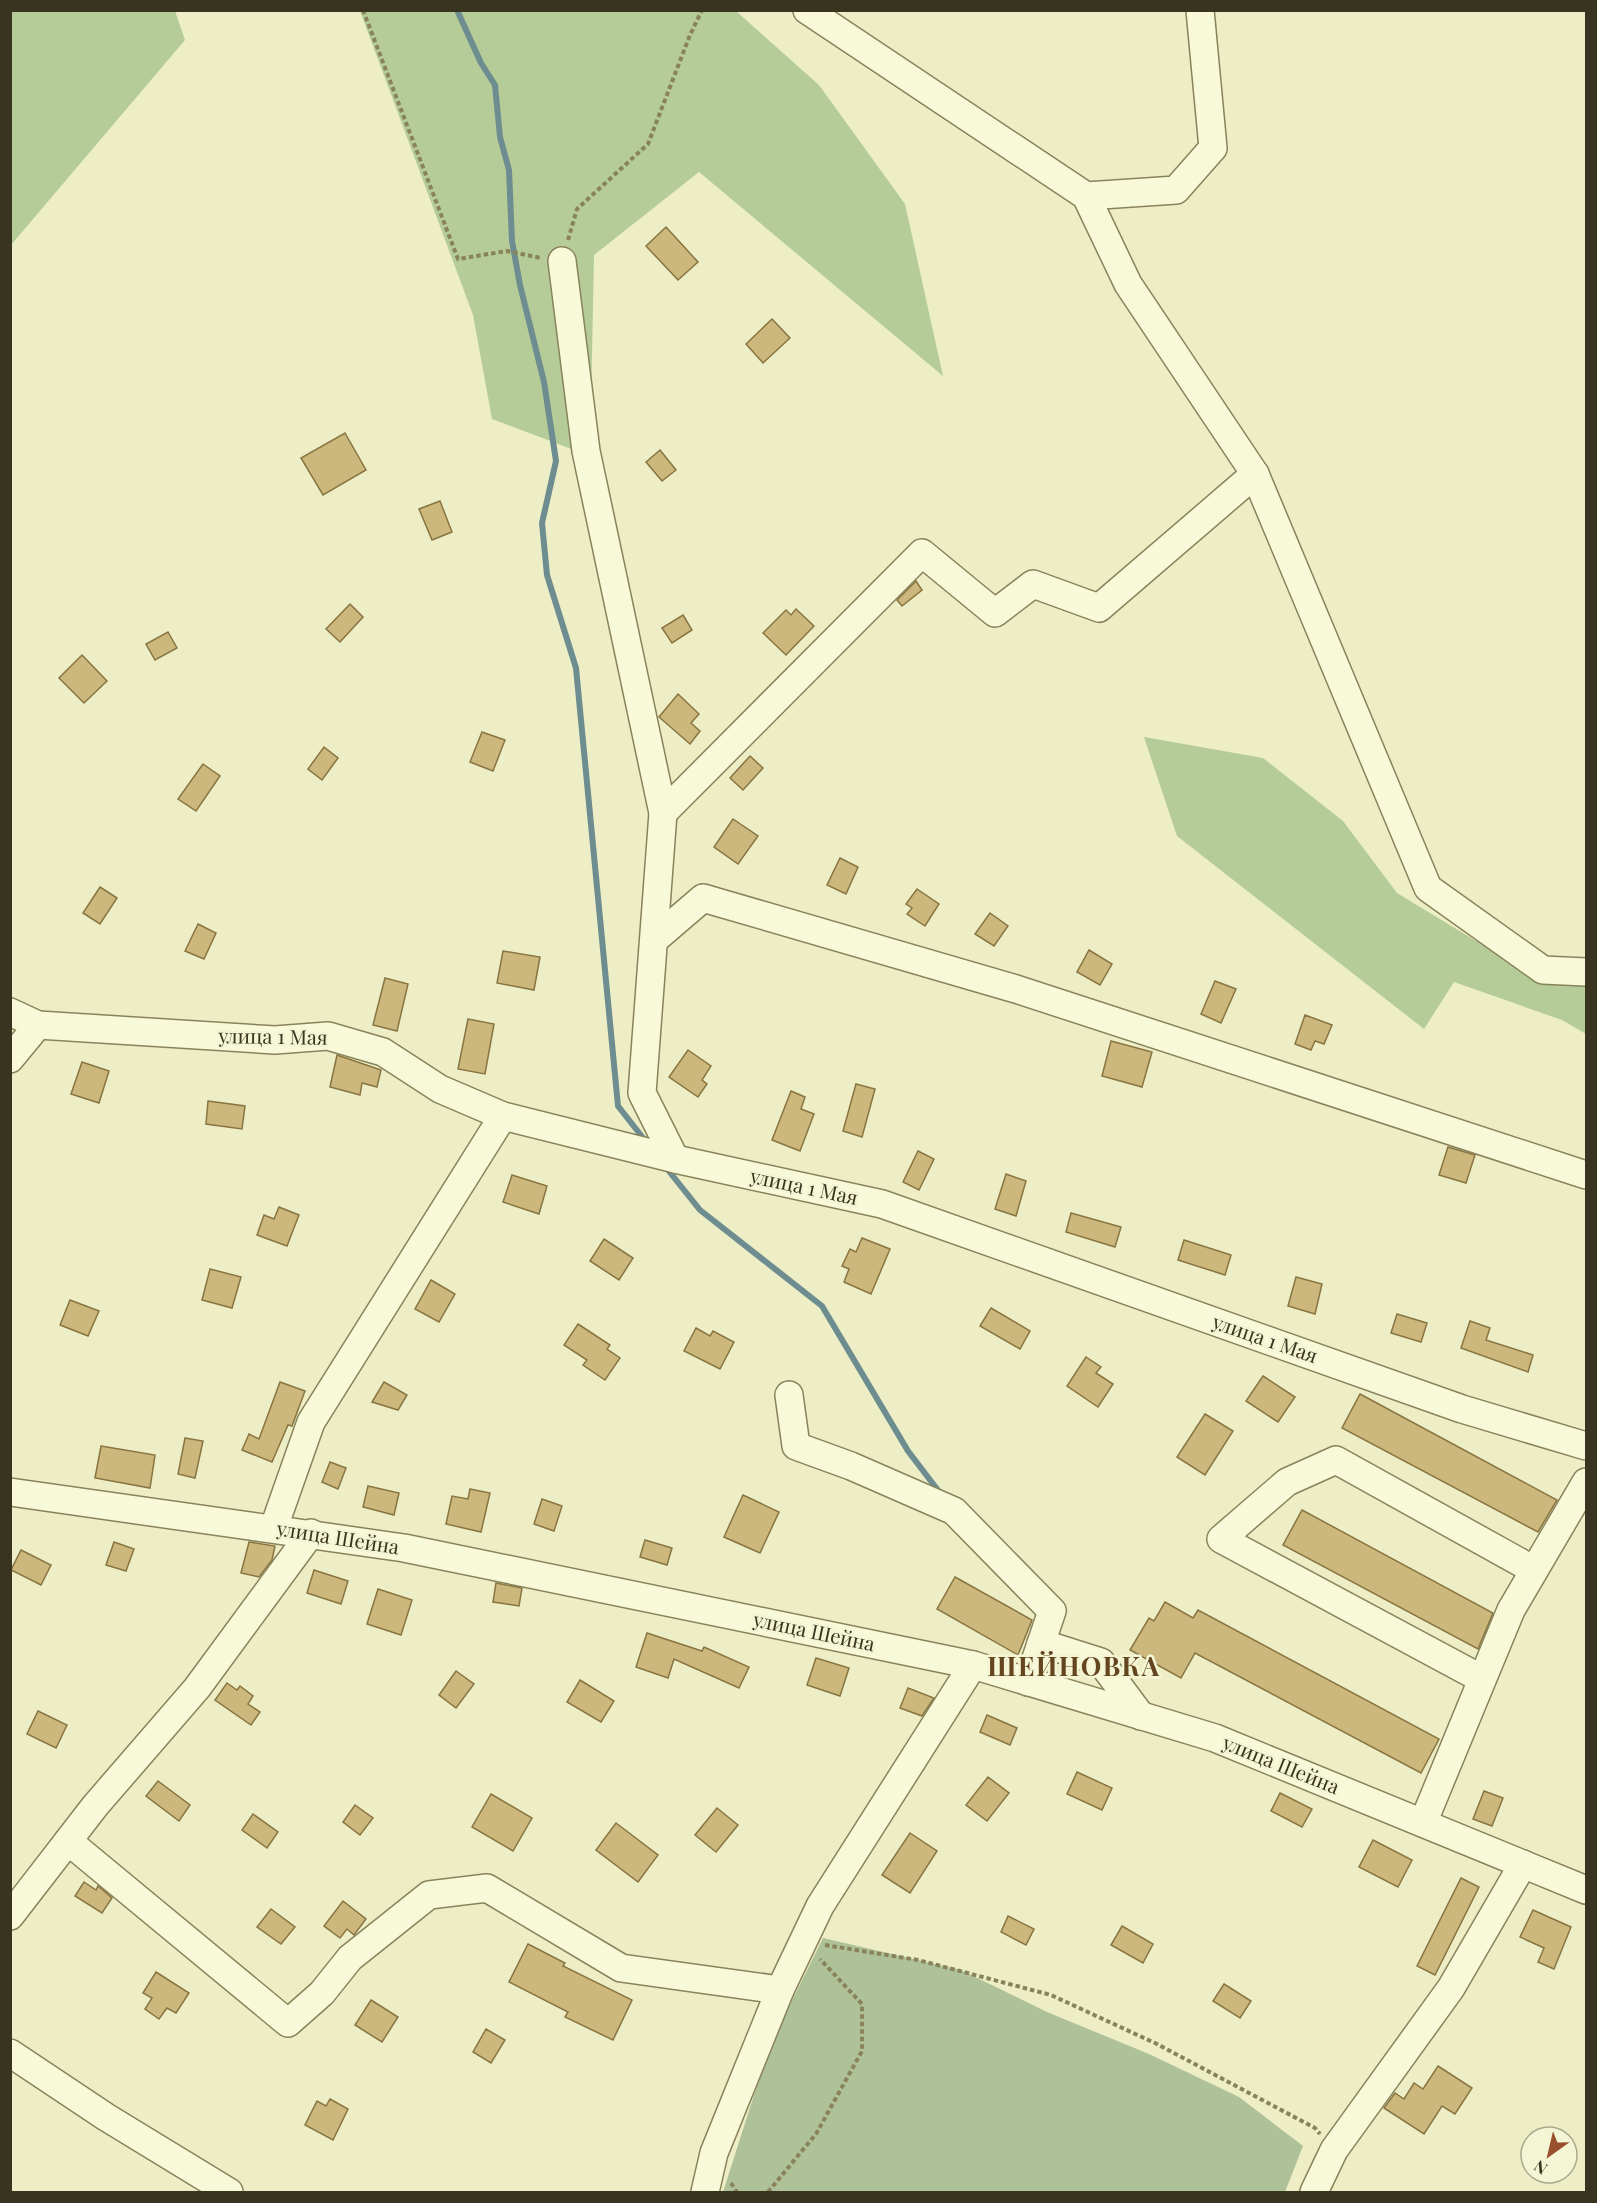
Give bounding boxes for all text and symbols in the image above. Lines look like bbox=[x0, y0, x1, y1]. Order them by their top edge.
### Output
street label: улица 1 Мая bbox=[217, 1021, 328, 1050]
street label: улица 1 Мая bbox=[747, 1161, 861, 1210]
street label: улица 1 Мая bbox=[1208, 1307, 1322, 1368]
street label: улица Шейна bbox=[274, 1513, 401, 1560]
street label: улица Шейна bbox=[750, 1604, 878, 1657]
district label: ШЕЙНОВКА bbox=[987, 1648, 1161, 1683]
street label: улица Шейна bbox=[1218, 1728, 1344, 1799]
north arrow bbox=[1519, 2125, 1579, 2185]
text: N bbox=[1529, 2156, 1551, 2180]

